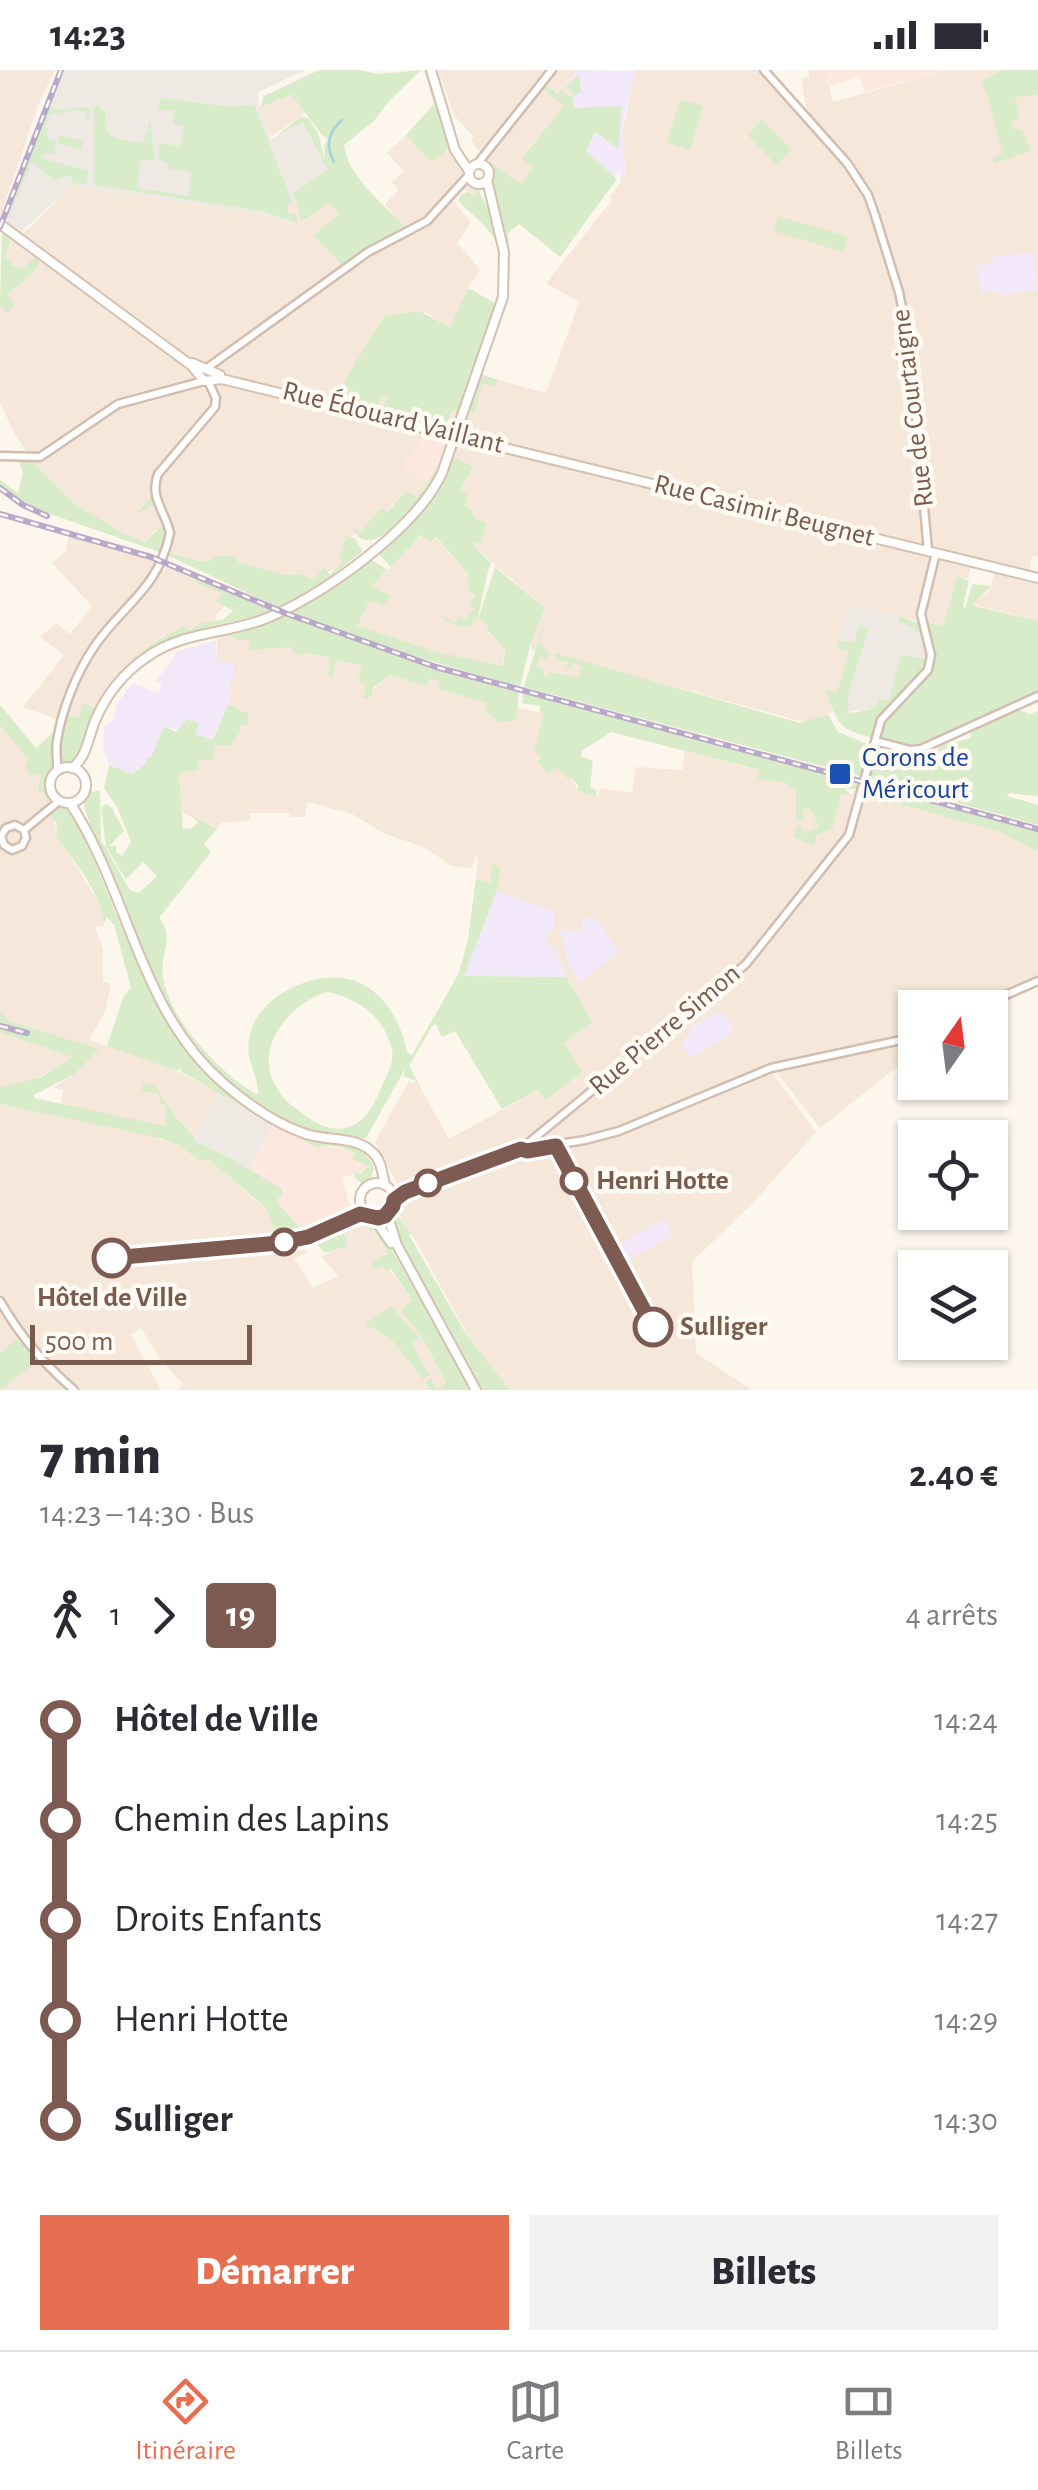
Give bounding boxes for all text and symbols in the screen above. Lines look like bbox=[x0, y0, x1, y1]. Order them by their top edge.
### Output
text: 14:23 bbox=[50, 16, 126, 54]
street label: Rue de Courtaigne bbox=[887, 307, 939, 509]
street label: Rue Édouard Vaillant bbox=[280, 374, 507, 459]
street label: Rue Casimir Beugnet bbox=[651, 470, 877, 552]
place label: Corons de Méricourt bbox=[862, 744, 969, 804]
marker: Corons de Méricourt bbox=[827, 761, 853, 787]
street label: Rue Pierre Simon bbox=[584, 959, 746, 1101]
north arrow bbox=[898, 990, 1008, 1100]
map controls bbox=[898, 990, 1008, 1360]
button: locate bbox=[898, 1120, 1008, 1230]
place label: Henri Hotte bbox=[596, 1167, 729, 1195]
marker: Henri Hotte bbox=[561, 1168, 587, 1194]
unlabelled marker bbox=[415, 1170, 441, 1196]
unlabelled marker bbox=[271, 1229, 297, 1255]
marker: Hôtel de Ville bbox=[93, 1239, 131, 1277]
button: layers bbox=[898, 1250, 1008, 1360]
place label: Hôtel de Ville bbox=[37, 1284, 187, 1312]
marker: Sulliger bbox=[634, 1308, 672, 1346]
place label: Sulliger bbox=[680, 1313, 768, 1341]
scale bar bbox=[30, 1320, 252, 1364]
text: 500 m bbox=[45, 1328, 113, 1356]
text: 7 min bbox=[40, 1429, 161, 1484]
text: 2.40 € bbox=[909, 1456, 998, 1494]
text: 14:23 – 14:30 · Bus bbox=[40, 1497, 254, 1529]
icon: walk bbox=[40, 1588, 95, 1643]
icon: forward bbox=[136, 1588, 191, 1643]
text: 19 bbox=[226, 1598, 256, 1633]
text: 1 bbox=[110, 1599, 121, 1631]
text: 4 arrêts bbox=[905, 1599, 998, 1631]
text: Hôtel de Ville bbox=[114, 1701, 318, 1739]
text: 14:24 bbox=[934, 1704, 998, 1736]
text: Chemin des Lapins bbox=[114, 1801, 390, 1839]
text: 14:25 bbox=[936, 1804, 998, 1836]
text: Droits Enfants bbox=[114, 1901, 322, 1939]
text: 14:27 bbox=[936, 1904, 998, 1936]
text: Henri Hotte bbox=[114, 2001, 289, 2039]
text: 14:29 bbox=[935, 2004, 998, 2036]
text: Sulliger bbox=[114, 2101, 233, 2139]
text: 14:30 bbox=[934, 2104, 998, 2136]
button: Démarrer bbox=[40, 2215, 509, 2330]
button: Billets bbox=[529, 2215, 998, 2330]
tab: Itinéraire bbox=[135, 2374, 236, 2468]
tab: Carte bbox=[507, 2374, 564, 2468]
tab: Billets bbox=[835, 2374, 903, 2468]

